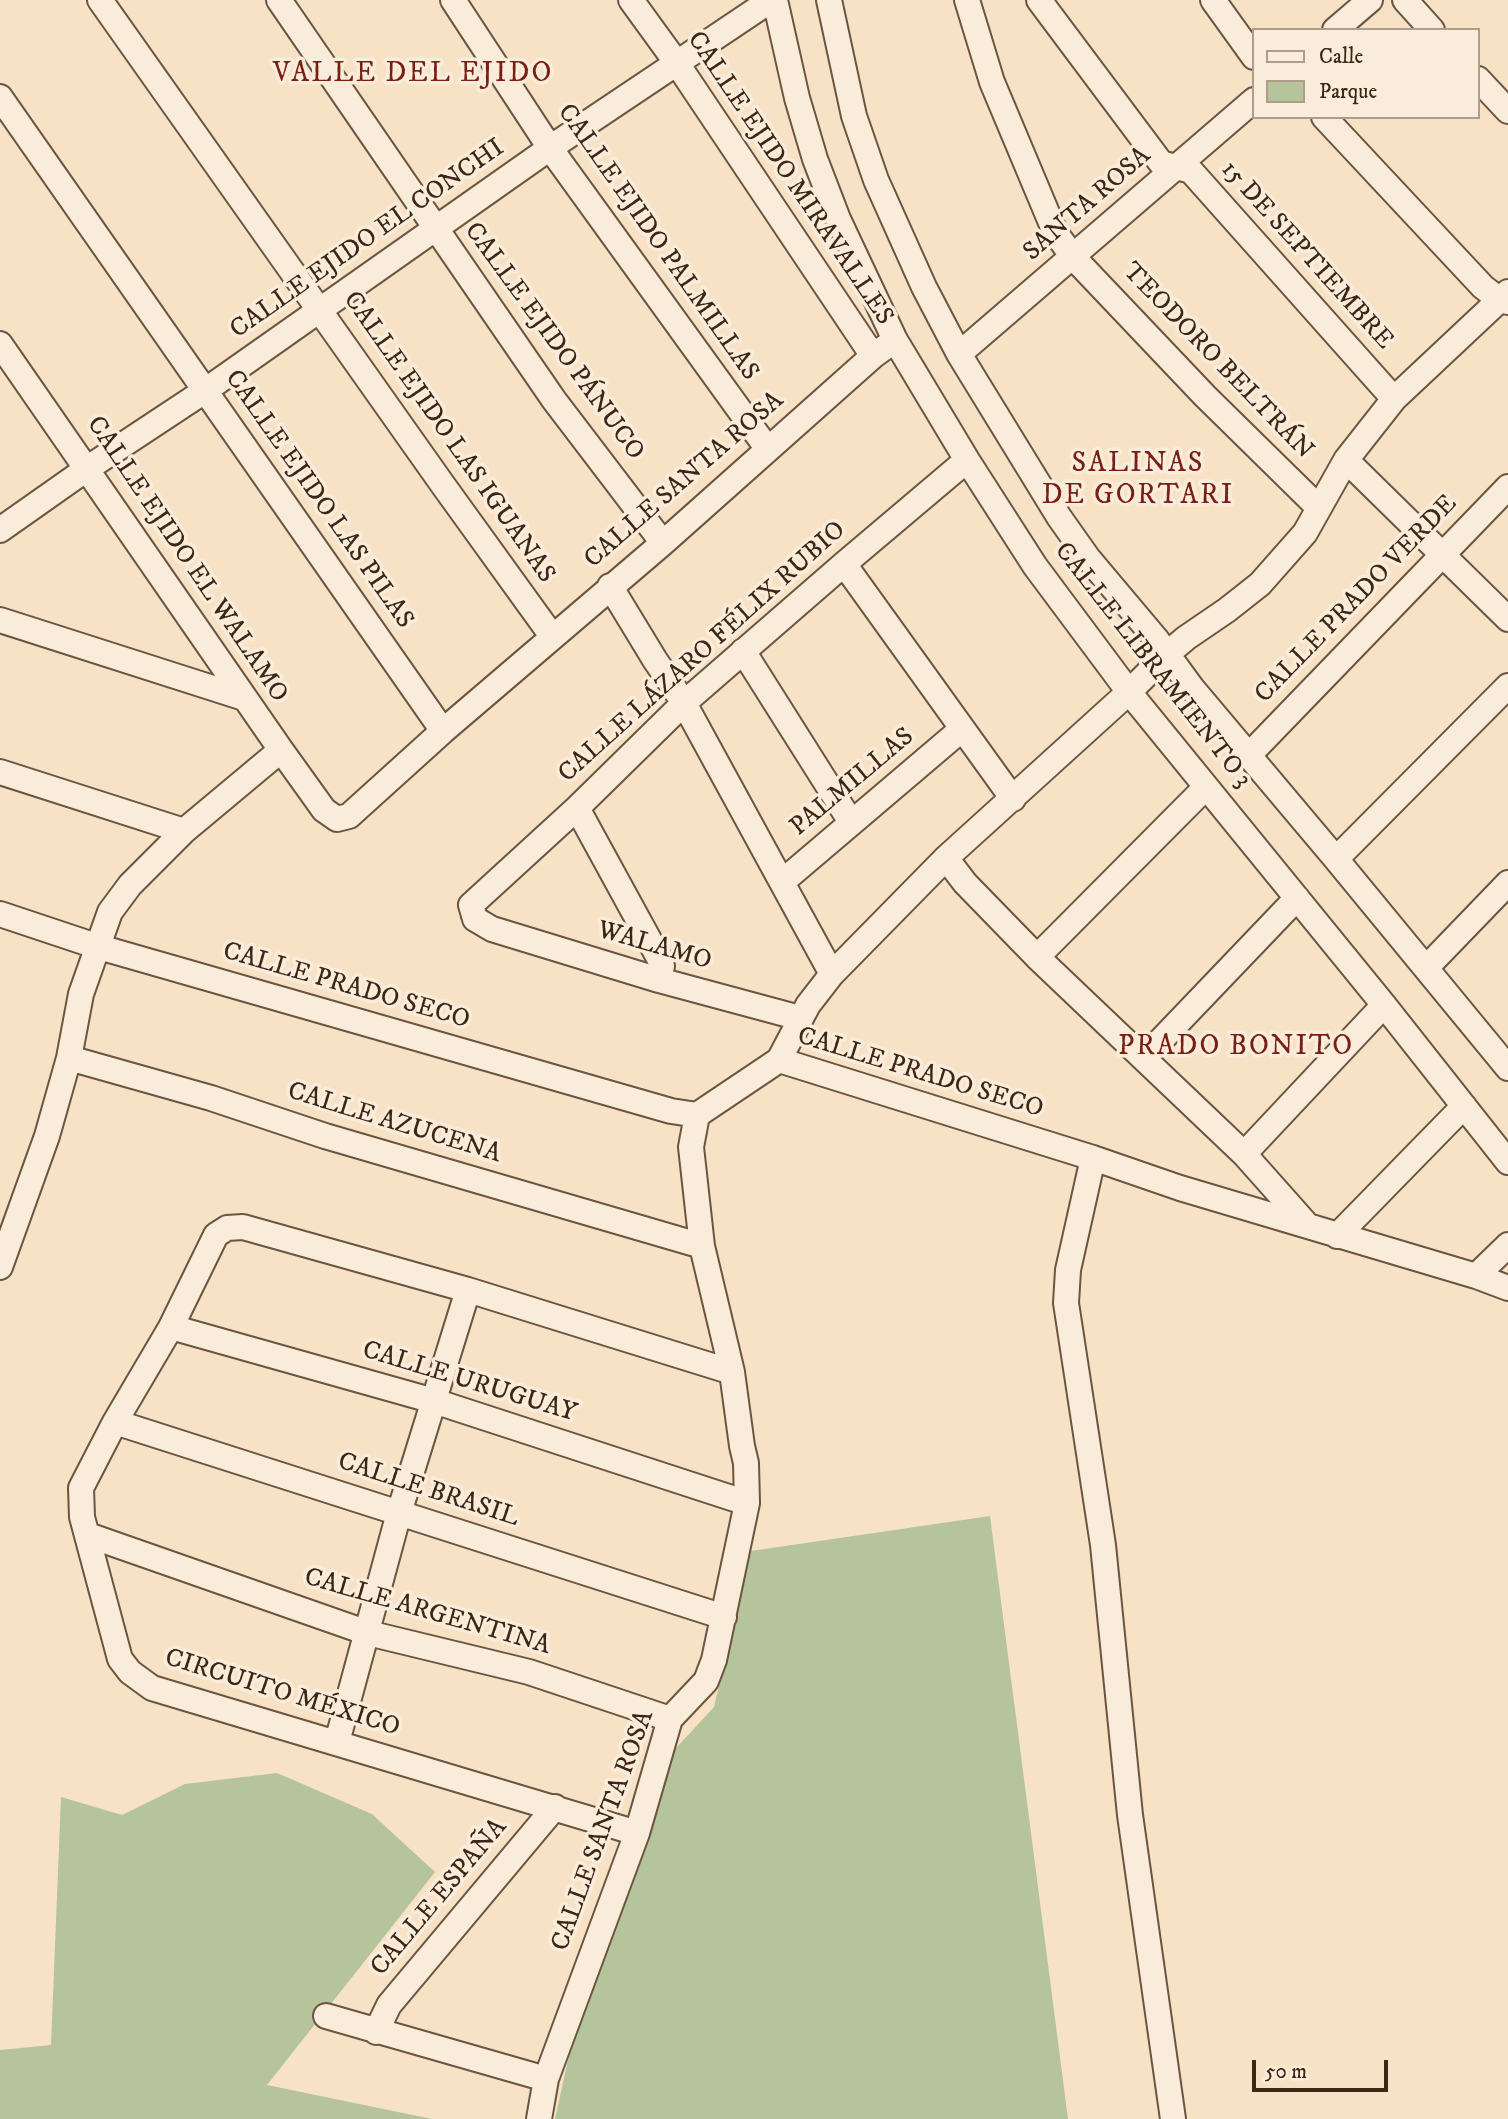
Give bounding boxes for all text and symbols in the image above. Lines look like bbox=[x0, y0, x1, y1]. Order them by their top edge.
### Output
street label: CALLE EJIDO MIRAVALLES bbox=[679, 26, 899, 332]
legend bbox=[1252, 28, 1480, 119]
text: Calle bbox=[1319, 44, 1363, 70]
district label: VALLE DEL EJIDO bbox=[275, 58, 551, 92]
text: Parque bbox=[1319, 79, 1377, 105]
street label: CALLE EJIDO PALMILLAS bbox=[549, 99, 765, 387]
street label: CALLE EJIDO EL CONCHI bbox=[225, 133, 511, 347]
street label: SANTA ROSA bbox=[1018, 141, 1158, 269]
street label: 15 DE SEPTIEMBRE bbox=[1213, 155, 1399, 357]
street label: CALLE EJIDO PÁNUCO bbox=[456, 217, 650, 467]
street label: TEODORO BELTRÁN bbox=[1115, 257, 1319, 467]
street label: CALLE EJIDO LAS IGUANAS bbox=[335, 286, 561, 590]
street label: CALLE EJIDO LAS PILAS bbox=[217, 365, 419, 635]
street label: CALLE SANTA ROSA bbox=[579, 386, 791, 576]
street label: CALLE EJIDO EL WALAMO bbox=[79, 411, 293, 709]
district label: SALINAS DE GORTARI bbox=[1043, 448, 1233, 514]
street label: CALLE PRADO VERDE bbox=[1249, 489, 1465, 711]
street label: CALLE LÁZARO FÉLIX RUBIO bbox=[553, 516, 853, 790]
street label: CALLE LIBRAMIENTO 3 bbox=[1047, 537, 1257, 795]
street label: PALMILLAS bbox=[785, 722, 921, 844]
street label: WALAMO bbox=[593, 916, 715, 978]
street label: CALLE PRADO SECO bbox=[219, 937, 473, 1037]
street label: CALLE PRADO SECO bbox=[793, 1022, 1047, 1126]
district label: PRADO BONITO bbox=[1119, 1031, 1353, 1065]
street label: CALLE AZUCENA bbox=[284, 1077, 504, 1171]
street label: CALLE URUGUAY bbox=[358, 1336, 580, 1430]
street label: CALLE BRASIL bbox=[334, 1447, 522, 1535]
street label: CALLE ARGENTINA bbox=[300, 1563, 554, 1663]
street label: CIRCUITO MÉXICO bbox=[161, 1643, 403, 1745]
street label: CALLE SANTA ROSA bbox=[546, 1706, 662, 1956]
street label: CALLE ESPAÑA bbox=[365, 1813, 515, 1983]
scale bar bbox=[1256, 2046, 1392, 2090]
text: 50 m bbox=[1265, 2059, 1307, 2085]

